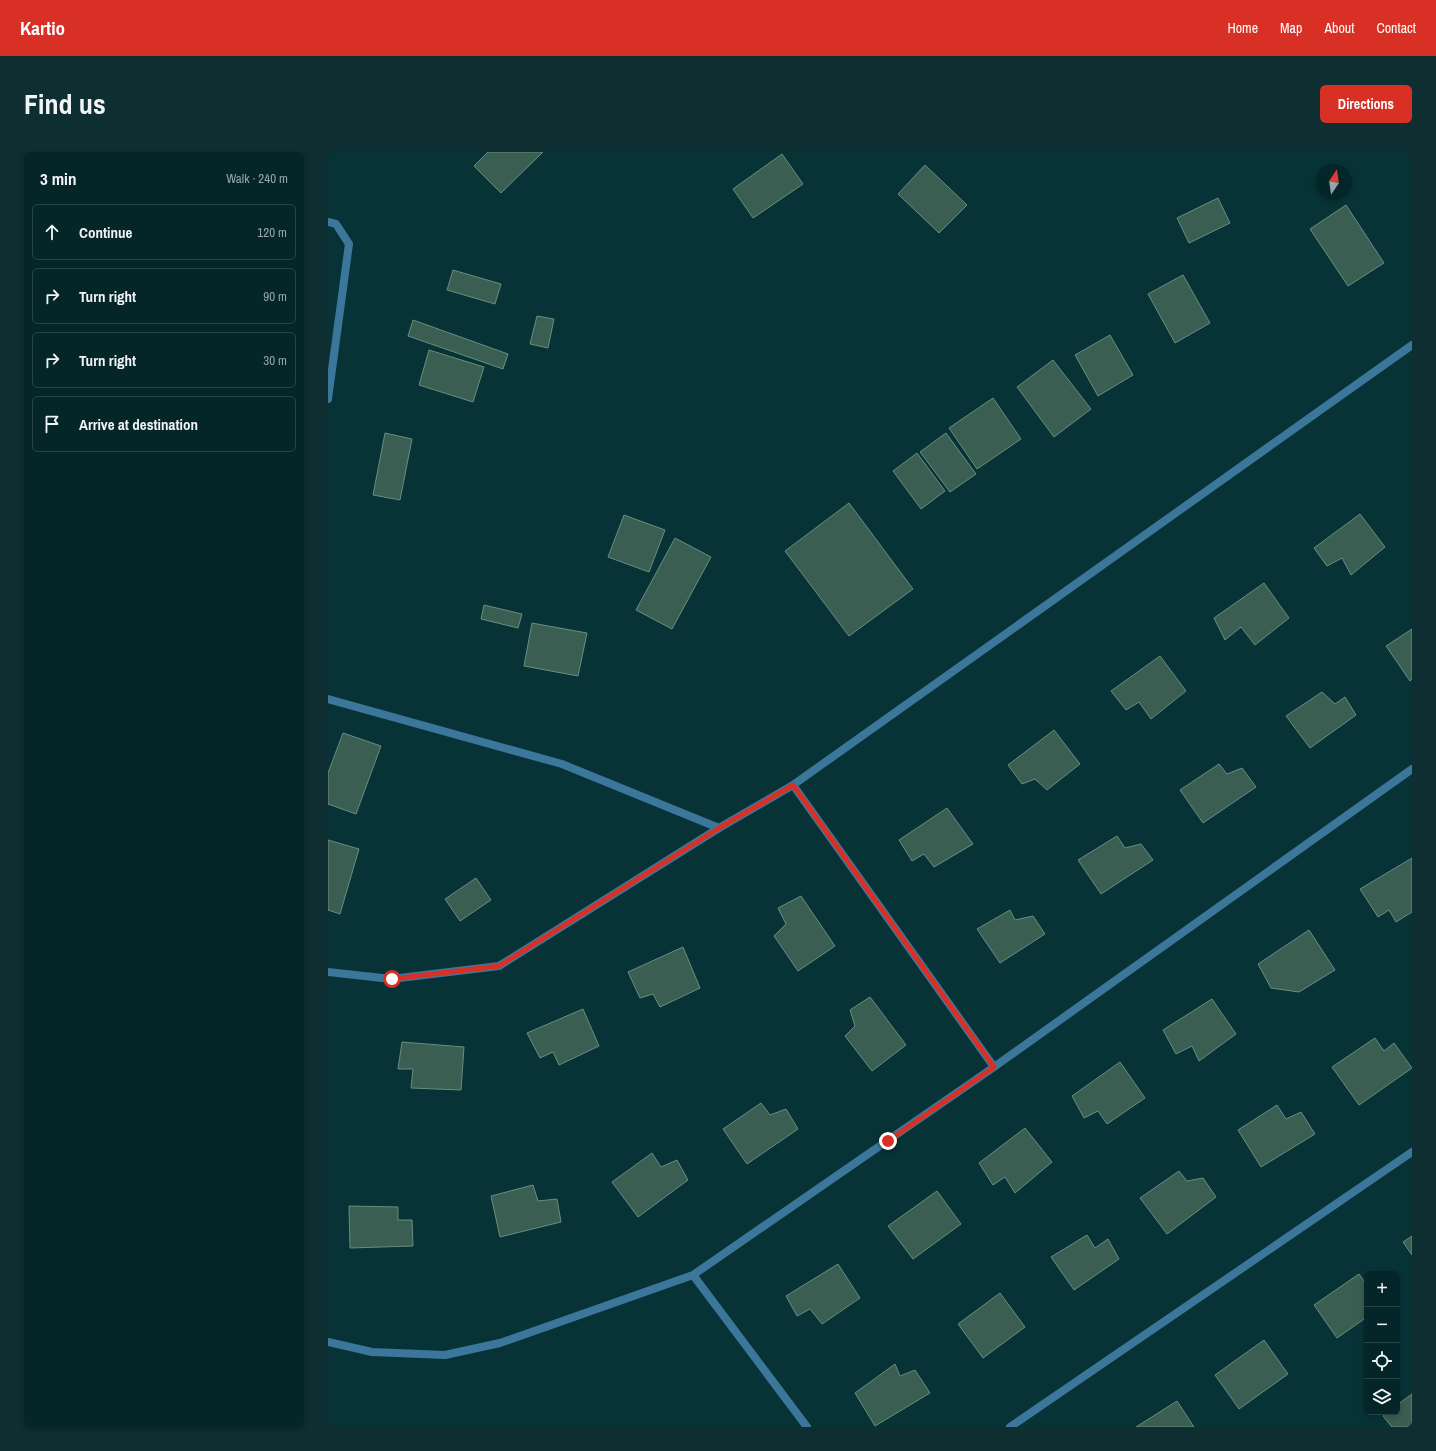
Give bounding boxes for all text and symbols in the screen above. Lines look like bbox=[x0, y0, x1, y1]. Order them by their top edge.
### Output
text: Kartio bbox=[20, 15, 65, 41]
text: Home bbox=[1227, 19, 1258, 37]
text: Map bbox=[1280, 19, 1302, 37]
text: About bbox=[1324, 19, 1354, 37]
text: Contact bbox=[1376, 19, 1416, 37]
text: Find us bbox=[24, 85, 106, 123]
button: Directions bbox=[1320, 85, 1412, 123]
north arrow bbox=[1316, 164, 1352, 200]
text: 3 min bbox=[40, 167, 76, 190]
text: Walk · 240 m bbox=[226, 170, 288, 187]
icon: ahead bbox=[41, 221, 63, 243]
text: Continue bbox=[79, 222, 132, 243]
text: 120 m bbox=[257, 224, 287, 241]
icon: right bbox=[41, 285, 63, 307]
text: Turn right bbox=[79, 286, 136, 307]
text: 90 m bbox=[263, 288, 287, 305]
icon: right bbox=[41, 349, 63, 371]
text: Turn right bbox=[79, 350, 136, 371]
text: 30 m bbox=[263, 352, 287, 369]
icon: arrive bbox=[41, 413, 63, 435]
text: Arrive at destination bbox=[79, 414, 198, 435]
route start bbox=[383, 970, 401, 988]
route end bbox=[879, 1132, 897, 1150]
map controls bbox=[1364, 1271, 1400, 1415]
button: + bbox=[1364, 1271, 1400, 1307]
button: − bbox=[1364, 1307, 1400, 1343]
button: locate bbox=[1364, 1343, 1400, 1379]
button: layers bbox=[1364, 1379, 1400, 1415]

